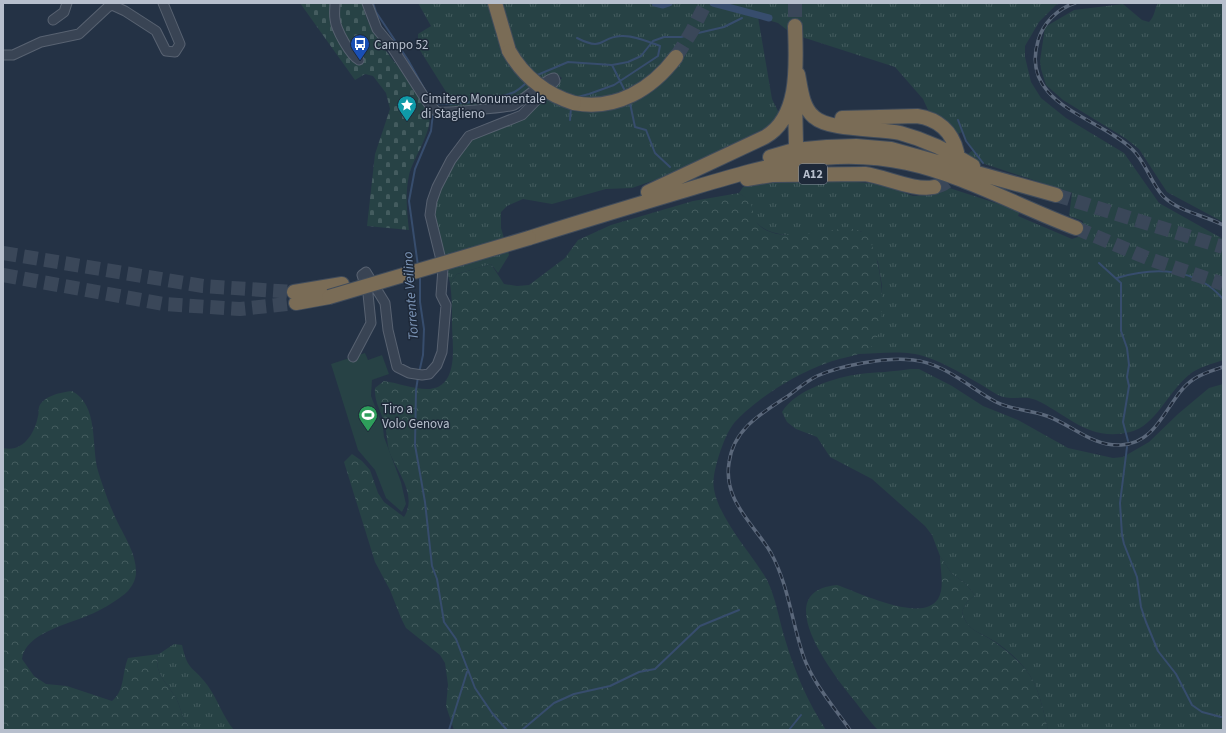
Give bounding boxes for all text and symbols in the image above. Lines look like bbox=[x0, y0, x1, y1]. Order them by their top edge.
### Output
bus stop icon: Campo 52 bbox=[349, 33, 371, 61]
place label: Campo 52 bbox=[374, 36, 429, 54]
place label: Cimitero Monumentale di Staglieno bbox=[421, 90, 546, 123]
place icon: Cimitero Monumentale di Staglieno bbox=[396, 94, 418, 122]
road number: A12 bbox=[799, 164, 827, 184]
water label: Torrente Veilino bbox=[398, 251, 424, 341]
place label: Tiro a Volo Genova bbox=[382, 400, 449, 433]
sports icon: Tiro a Volo Genova bbox=[357, 404, 379, 432]

